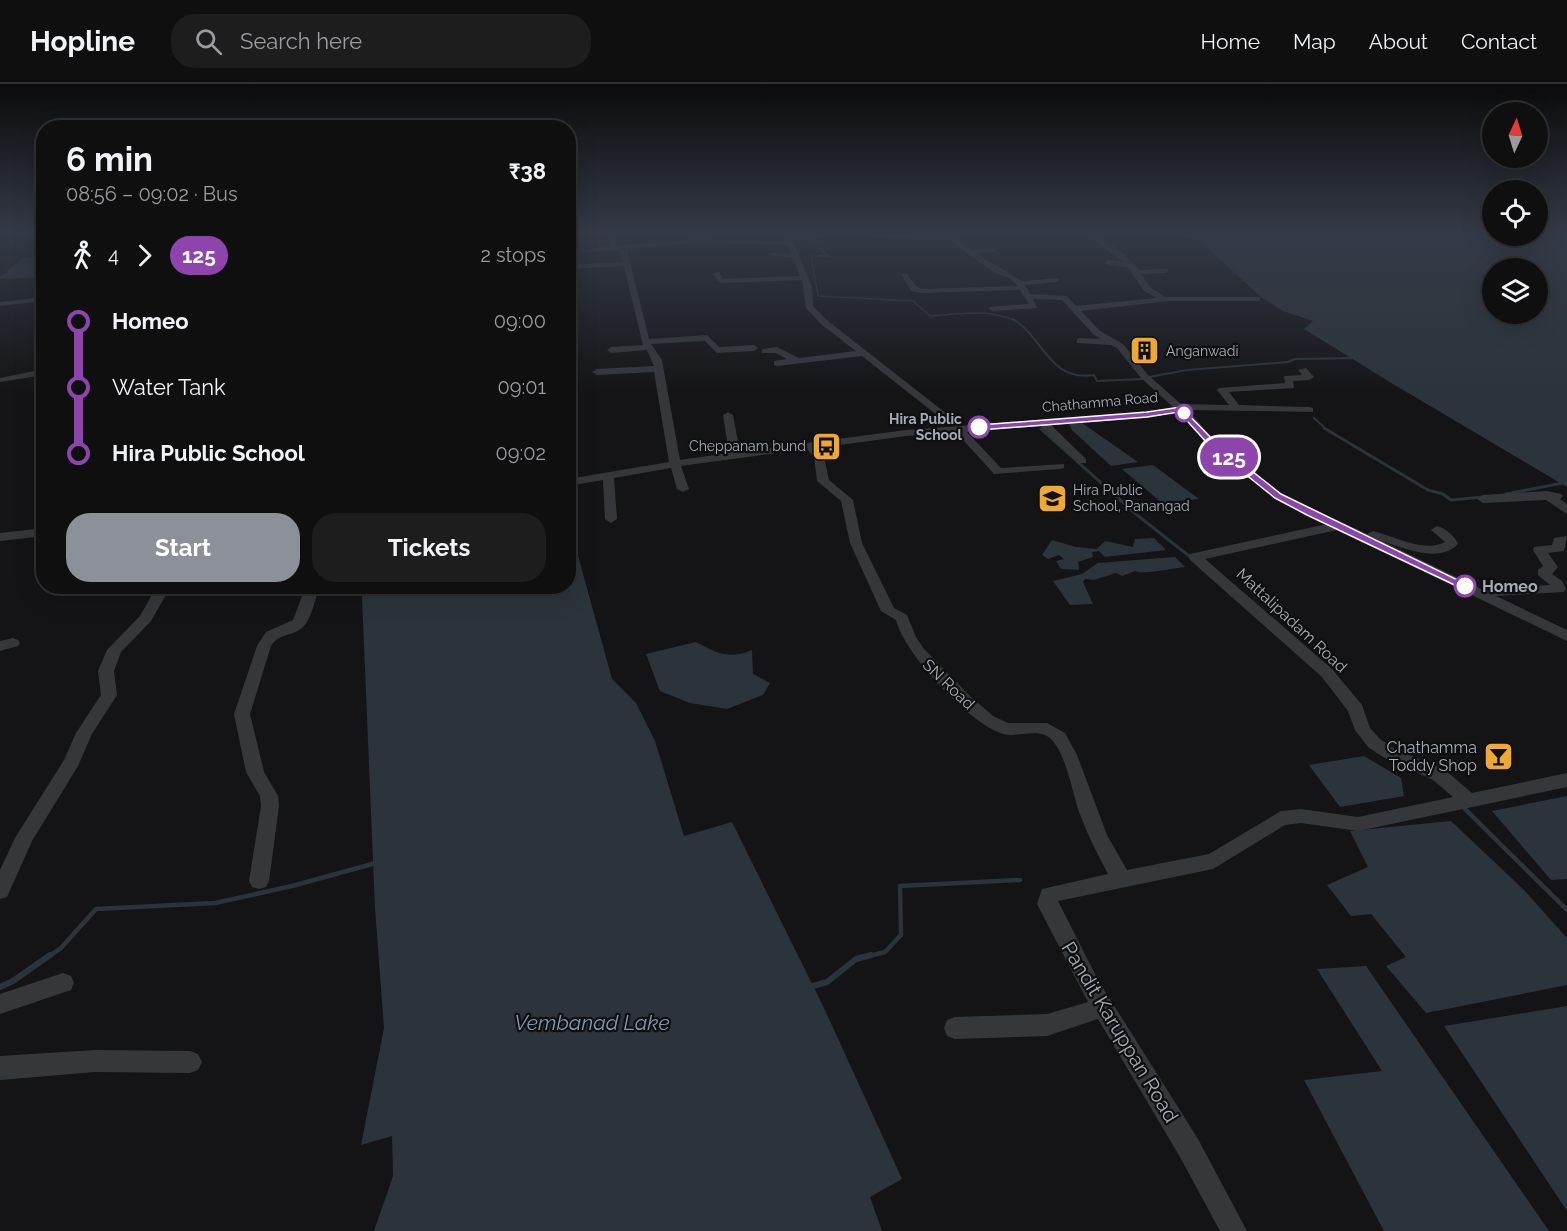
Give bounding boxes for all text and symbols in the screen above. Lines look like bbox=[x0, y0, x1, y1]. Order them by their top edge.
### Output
search box bbox=[171, 14, 591, 68]
text: Hopline bbox=[30, 25, 135, 58]
icon: search bbox=[192, 25, 225, 58]
text: Search here bbox=[240, 28, 362, 54]
text: Home bbox=[1201, 29, 1260, 54]
text: Map bbox=[1293, 29, 1336, 54]
text: About bbox=[1369, 29, 1428, 54]
text: Contact bbox=[1461, 29, 1537, 54]
north arrow bbox=[1482, 102, 1548, 168]
map controls bbox=[1482, 102, 1548, 324]
text: 6 min bbox=[66, 140, 153, 179]
text: ₹38 bbox=[509, 158, 546, 184]
button: locate bbox=[1482, 180, 1548, 246]
text: 08:56 – 09:02 · Bus bbox=[66, 182, 238, 206]
icon: walk bbox=[66, 239, 99, 272]
icon: forward bbox=[128, 239, 161, 272]
text: 4 bbox=[108, 243, 119, 267]
text: 125 bbox=[182, 243, 216, 268]
text: 2 stops bbox=[480, 243, 546, 267]
button: layers bbox=[1482, 258, 1548, 324]
text: Homeo bbox=[112, 308, 189, 334]
text: 09:00 bbox=[494, 309, 546, 333]
building icon: Anganwadi bbox=[1129, 335, 1161, 367]
place label: Anganwadi bbox=[1166, 343, 1239, 359]
text: Water Tank bbox=[112, 374, 226, 400]
text: 09:01 bbox=[497, 375, 546, 399]
street label: Chathamma Road bbox=[1041, 389, 1159, 415]
unlabelled marker bbox=[1175, 404, 1193, 422]
place label: Hira Public School bbox=[889, 411, 963, 443]
marker: Hira Public School bbox=[968, 416, 990, 438]
bus stop icon: Cheppanam bund bbox=[811, 430, 843, 462]
place label: Cheppanam bund bbox=[689, 438, 806, 454]
line badge: 125 bbox=[1194, 438, 1264, 476]
text: Hira Public School bbox=[112, 440, 305, 466]
text: 09:02 bbox=[496, 441, 546, 465]
text: 125 bbox=[1212, 445, 1246, 470]
school or university icon: Hira Public School, Panangad bbox=[1036, 482, 1068, 514]
place label: Hira Public School, Panangad bbox=[1073, 482, 1190, 514]
button: Start bbox=[66, 513, 300, 582]
button: Tickets bbox=[312, 513, 546, 582]
street label: Mattalipadam Road bbox=[1232, 564, 1351, 677]
marker: Homeo bbox=[1454, 575, 1476, 597]
place label: Homeo bbox=[1482, 577, 1538, 596]
street label: SN Road bbox=[919, 655, 978, 714]
place label: Chathamma Toddy Shop bbox=[1387, 738, 1477, 775]
bar icon: Chathamma Toddy Shop bbox=[1482, 740, 1514, 772]
street label: Pandit Karuppan Road bbox=[1057, 937, 1183, 1127]
water label: Vembanad Lake bbox=[514, 1010, 670, 1035]

